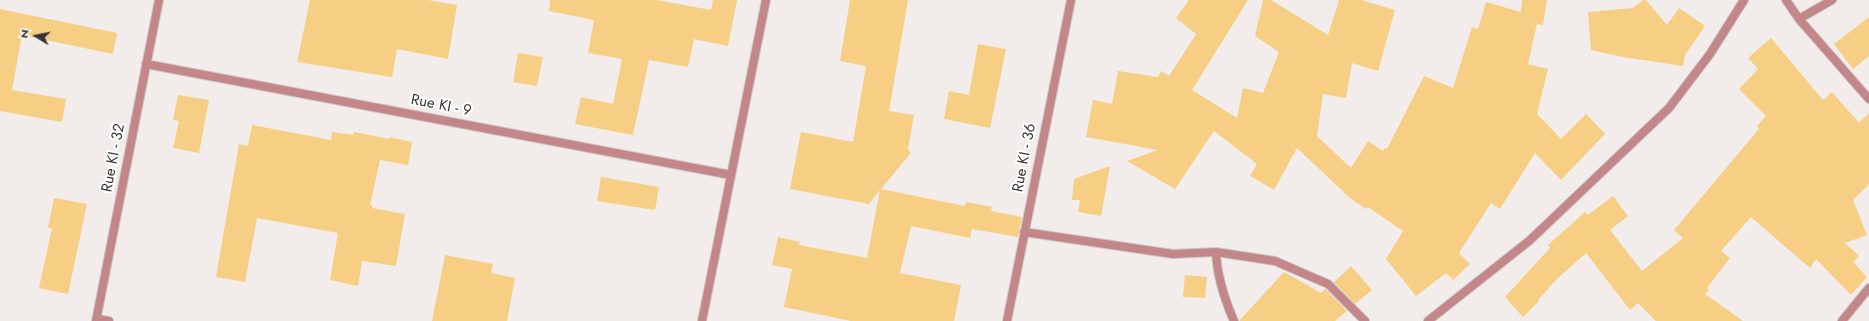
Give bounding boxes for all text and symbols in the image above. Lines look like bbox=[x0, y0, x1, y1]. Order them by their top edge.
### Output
north arrow bbox=[16, 16, 56, 56]
text: N bbox=[16, 28, 33, 40]
street label: Rue KI - 9 bbox=[409, 91, 473, 121]
street label: Rue KI - 32 bbox=[99, 122, 129, 194]
street label: Rue KI - 36 bbox=[1010, 122, 1040, 194]

